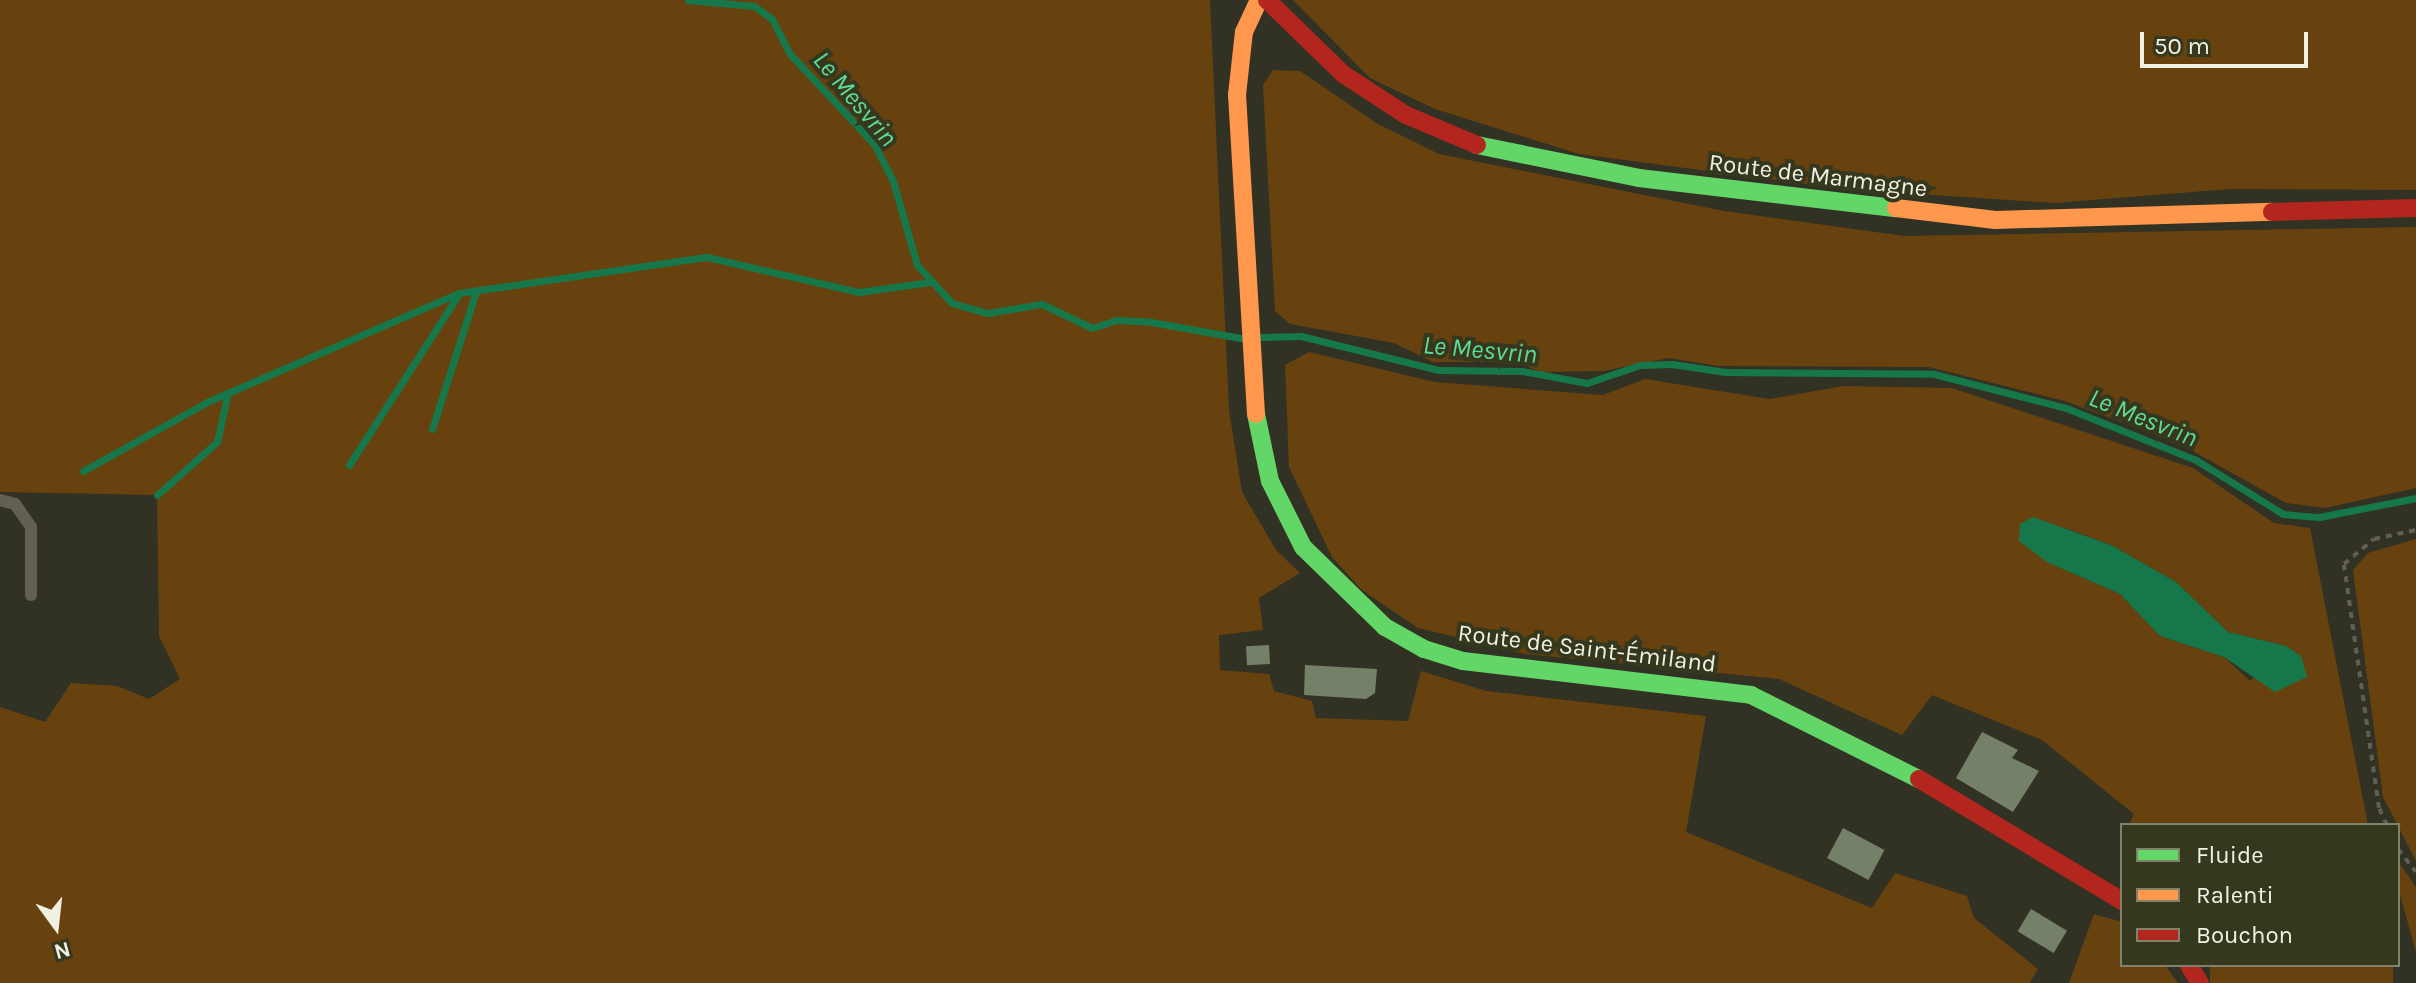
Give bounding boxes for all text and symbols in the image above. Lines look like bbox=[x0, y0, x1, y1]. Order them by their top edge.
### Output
scale bar bbox=[2144, 16, 2312, 66]
text: 50 m bbox=[2154, 32, 2210, 60]
water label: Le Mesvrin bbox=[806, 45, 904, 153]
street label: Route de Marmagne bbox=[1707, 148, 1929, 204]
water label: Le Mesvrin bbox=[1422, 329, 1538, 371]
water label: Le Mesvrin bbox=[2084, 382, 2202, 454]
street label: Route de Saint-Émiland bbox=[1456, 619, 1718, 679]
legend bbox=[2120, 823, 2400, 967]
text: Fluide bbox=[2196, 841, 2264, 869]
text: Ralenti bbox=[2196, 881, 2274, 909]
north arrow bbox=[16, 887, 96, 967]
text: Bouchon bbox=[2196, 921, 2293, 949]
text: N bbox=[51, 936, 73, 965]

